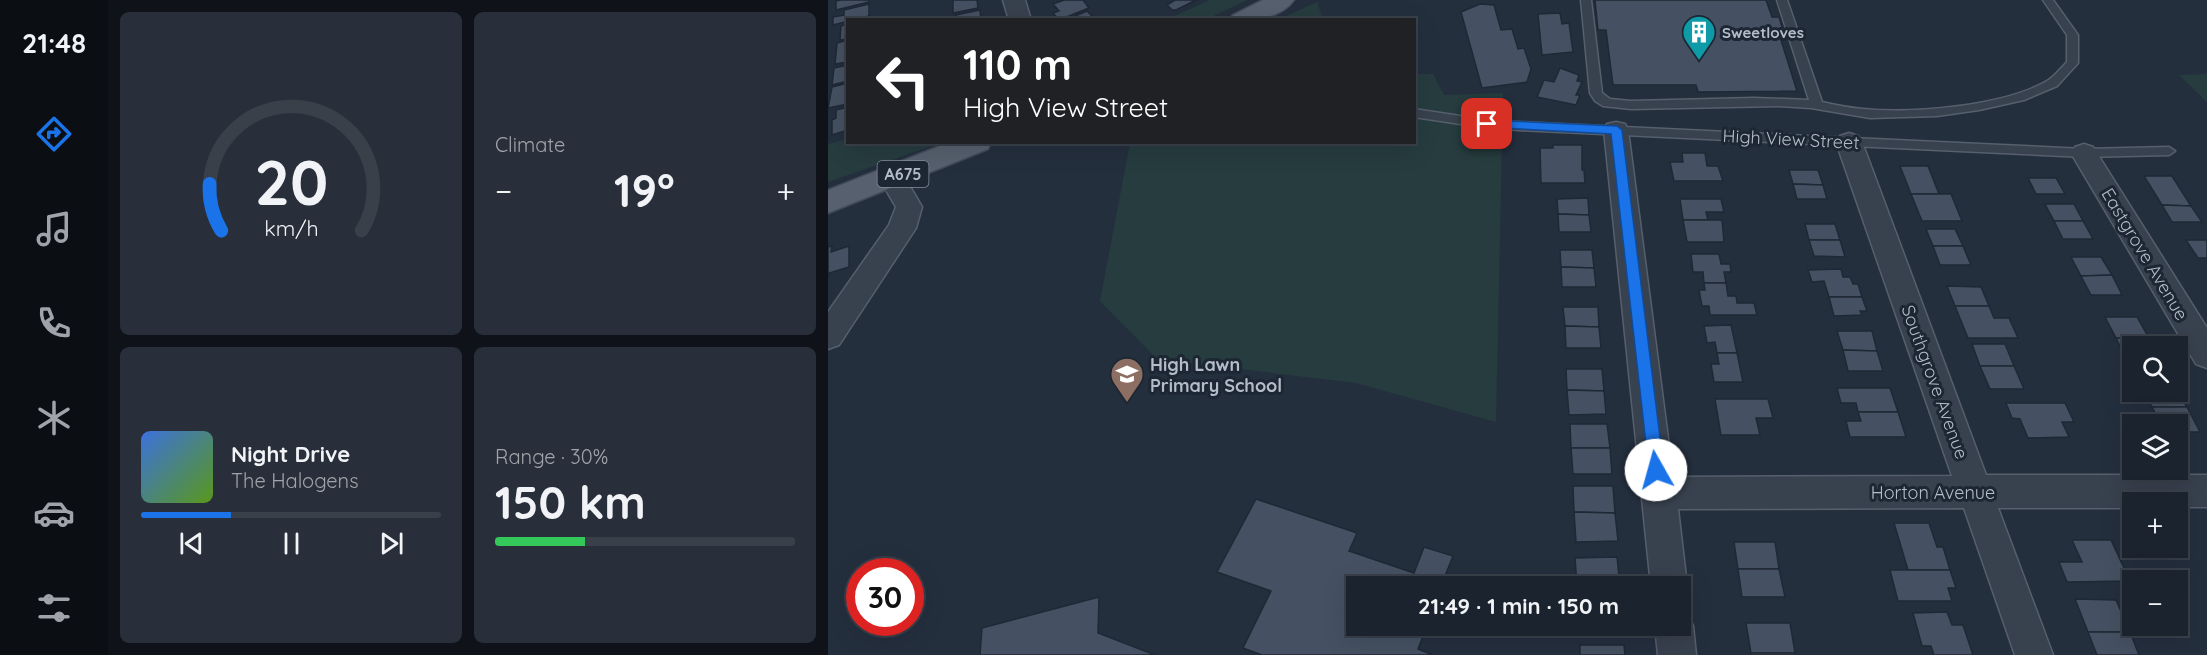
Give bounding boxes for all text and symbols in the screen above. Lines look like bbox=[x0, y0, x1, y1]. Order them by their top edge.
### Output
building icon: Sweetloves bbox=[1681, 14, 1717, 61]
place label: Sweetloves bbox=[1722, 23, 1804, 42]
text: 21:48 bbox=[22, 26, 86, 60]
text: 110 m bbox=[963, 38, 1072, 91]
icon: left bbox=[864, 42, 942, 120]
text: High View Street bbox=[963, 90, 1168, 124]
pin bbox=[1461, 98, 1512, 149]
icon: arrive bbox=[1470, 107, 1503, 140]
icon: directions bbox=[33, 113, 75, 155]
street label: High View Street bbox=[1722, 124, 1860, 154]
text: Climate bbox=[495, 132, 565, 157]
text: 20 bbox=[254, 143, 328, 221]
road number: A675 bbox=[878, 161, 928, 187]
text: 19° bbox=[614, 162, 675, 218]
text: − bbox=[495, 170, 512, 211]
text: + bbox=[776, 170, 795, 211]
street label: Eastgrove Avenue bbox=[2096, 184, 2194, 324]
icon: music bbox=[33, 208, 75, 250]
text: km/h bbox=[264, 215, 318, 241]
icon: phone bbox=[33, 302, 75, 344]
street label: Southgrove Avenue bbox=[1896, 302, 1974, 462]
map controls bbox=[2122, 336, 2188, 636]
button: search bbox=[2122, 336, 2188, 402]
place label: High Lawn Primary School bbox=[1150, 353, 1282, 397]
school or university icon: High Lawn Primary School bbox=[1109, 356, 1145, 403]
icon: climate bbox=[33, 397, 75, 439]
button: layers bbox=[2122, 414, 2188, 480]
position arrow bbox=[1624, 438, 1688, 502]
text: Night Drive bbox=[231, 440, 350, 468]
text: Range · 30% bbox=[495, 444, 608, 469]
text: The Halogens bbox=[231, 468, 359, 493]
text: 150 km bbox=[495, 474, 646, 530]
street label: Horton Avenue bbox=[1871, 481, 1995, 504]
icon: car bbox=[33, 492, 75, 534]
button: + bbox=[2122, 492, 2188, 558]
icon: previous bbox=[175, 527, 208, 560]
icon: pause bbox=[275, 527, 308, 560]
icon: next bbox=[375, 527, 408, 560]
speed limit sign: 30 bbox=[846, 558, 924, 636]
button: − bbox=[2122, 570, 2188, 636]
icon: filters bbox=[33, 587, 75, 629]
text: 21:49 · 1 min · 150 m bbox=[1418, 592, 1619, 620]

